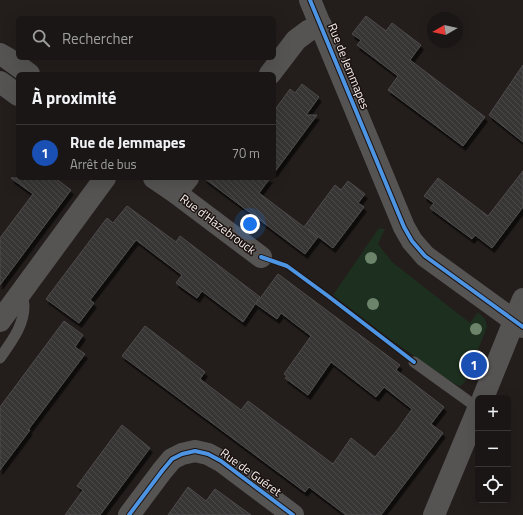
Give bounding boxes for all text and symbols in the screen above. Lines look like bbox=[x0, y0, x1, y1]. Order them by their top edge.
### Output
north arrow bbox=[427, 12, 463, 48]
search box bbox=[16, 16, 276, 60]
street label: Rue de Jemmapes bbox=[323, 20, 375, 112]
icon: search bbox=[30, 27, 52, 49]
text: Rechercher bbox=[62, 27, 133, 50]
text: À proximité bbox=[32, 85, 116, 111]
text: Rue de Jemmapes bbox=[70, 131, 186, 154]
text: 1 bbox=[41, 143, 49, 163]
text: 70 m bbox=[232, 143, 260, 163]
text: Arrêt de bus bbox=[70, 154, 137, 174]
street label: Rue d'Hazebrouck bbox=[176, 189, 260, 259]
your location bbox=[240, 214, 260, 234]
pin: 1 bbox=[461, 350, 487, 380]
map controls bbox=[475, 395, 511, 503]
button: + bbox=[475, 395, 511, 431]
button: − bbox=[475, 431, 511, 467]
street label: Rue de Guéret bbox=[216, 443, 286, 501]
button: locate bbox=[475, 467, 511, 503]

